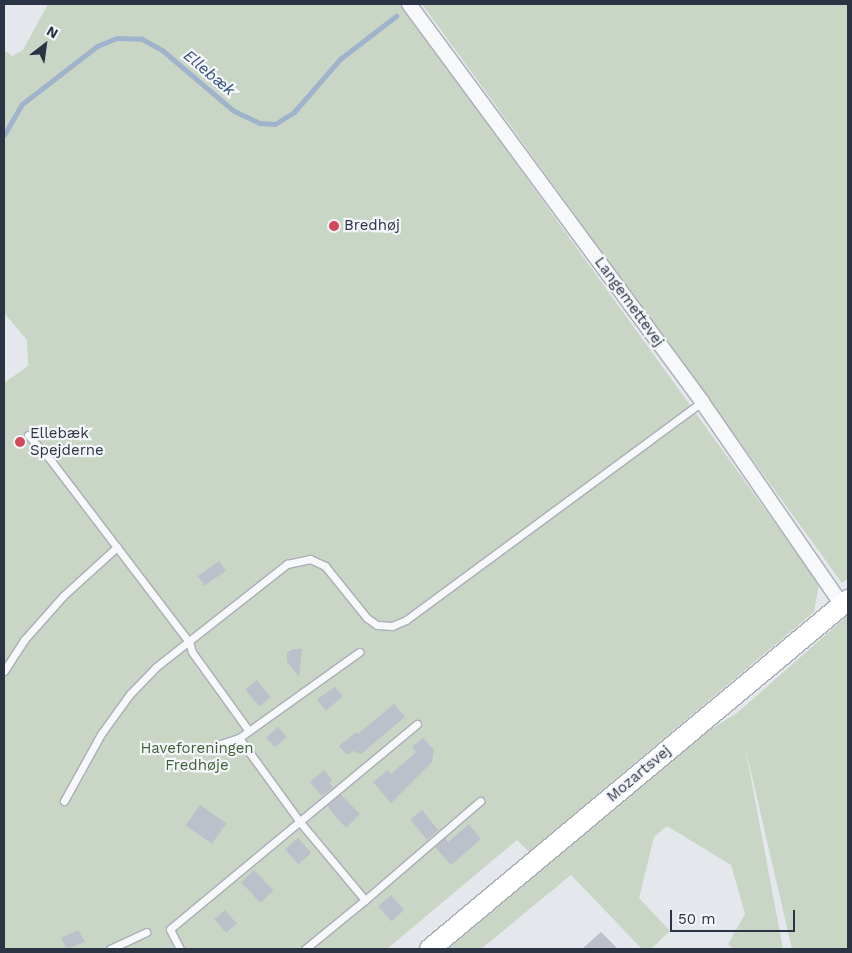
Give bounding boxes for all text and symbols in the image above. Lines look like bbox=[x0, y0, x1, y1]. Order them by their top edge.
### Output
north arrow bbox=[20, 20, 70, 70]
text: N bbox=[44, 22, 61, 42]
water label: Ellebæk bbox=[179, 46, 239, 100]
place label: Bredhøj bbox=[344, 217, 400, 235]
marker: Bredhøj bbox=[328, 220, 340, 232]
street label: Langemettevej bbox=[590, 254, 668, 350]
place label: Ellebæk Spejderne bbox=[30, 424, 104, 459]
marker: Ellebæk Spejderne bbox=[14, 436, 26, 448]
park label: Haveforeningen Fredhøje bbox=[140, 739, 254, 774]
street label: Mozartsvej bbox=[603, 742, 675, 806]
scale bar bbox=[672, 900, 797, 932]
text: 50 m bbox=[678, 910, 715, 928]

